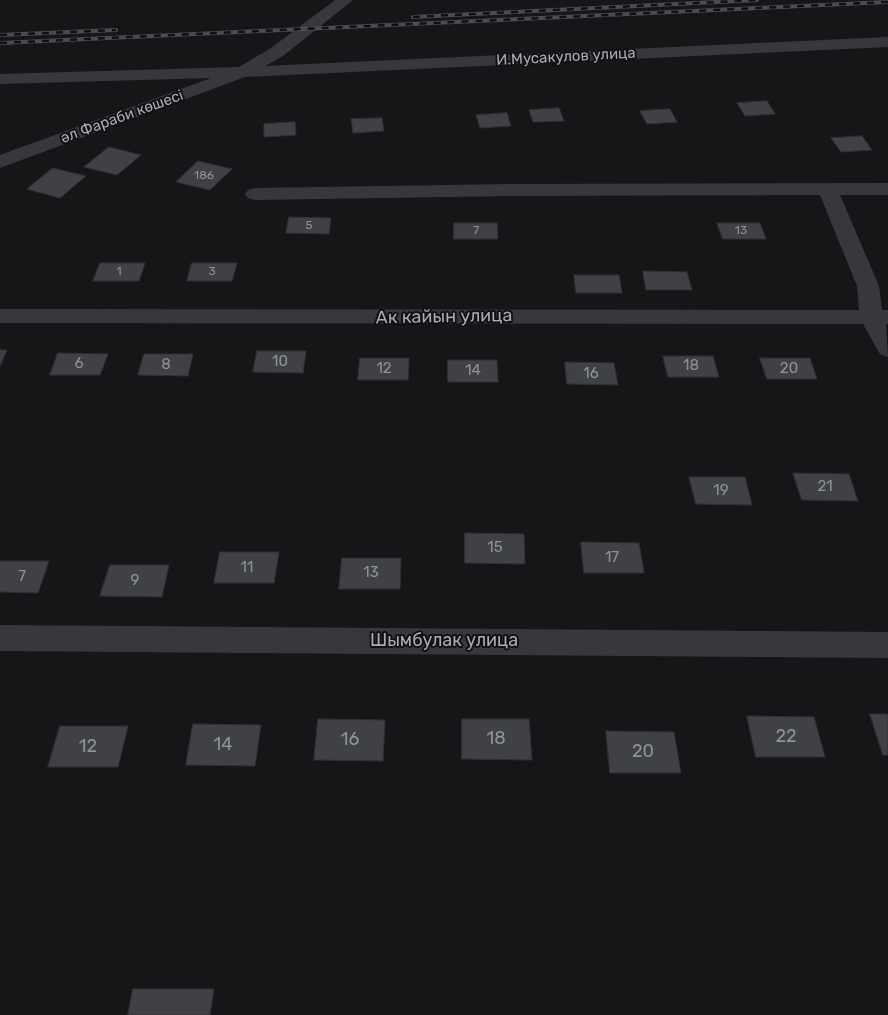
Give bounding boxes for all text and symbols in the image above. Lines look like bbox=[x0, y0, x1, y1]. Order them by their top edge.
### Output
street label: И.Мусакулов улица bbox=[496, 44, 636, 70]
street label: әл Фараби көшесі bbox=[58, 86, 186, 148]
house number: 186 bbox=[194, 169, 214, 183]
house number: 5 bbox=[305, 219, 313, 233]
house number: 7 bbox=[473, 224, 479, 238]
house number: 13 bbox=[735, 224, 747, 238]
house number: 1 bbox=[116, 265, 122, 279]
house number: 3 bbox=[208, 265, 216, 279]
street label: Ак кайын улица bbox=[376, 305, 512, 329]
house number: 10 bbox=[272, 353, 288, 371]
house number: 6 bbox=[74, 355, 84, 373]
house number: 8 bbox=[161, 356, 171, 374]
house number: 18 bbox=[683, 357, 699, 375]
house number: 12 bbox=[376, 360, 392, 378]
house number: 20 bbox=[780, 360, 798, 378]
house number: 14 bbox=[465, 362, 481, 380]
house number: 16 bbox=[583, 365, 599, 383]
house number: 21 bbox=[817, 478, 833, 496]
house number: 19 bbox=[713, 482, 729, 500]
house number: 15 bbox=[487, 539, 503, 557]
house number: 17 bbox=[605, 549, 619, 567]
house number: 11 bbox=[241, 559, 253, 577]
house number: 13 bbox=[363, 564, 379, 582]
house number: 7 bbox=[18, 568, 26, 586]
house number: 9 bbox=[131, 572, 139, 590]
street label: Шымбулак улица bbox=[370, 630, 518, 652]
house number: 22 bbox=[775, 726, 797, 748]
house number: 18 bbox=[486, 728, 506, 750]
house number: 16 bbox=[341, 729, 359, 751]
house number: 14 bbox=[214, 734, 232, 756]
house number: 12 bbox=[79, 736, 97, 758]
house number: 20 bbox=[632, 741, 654, 763]

